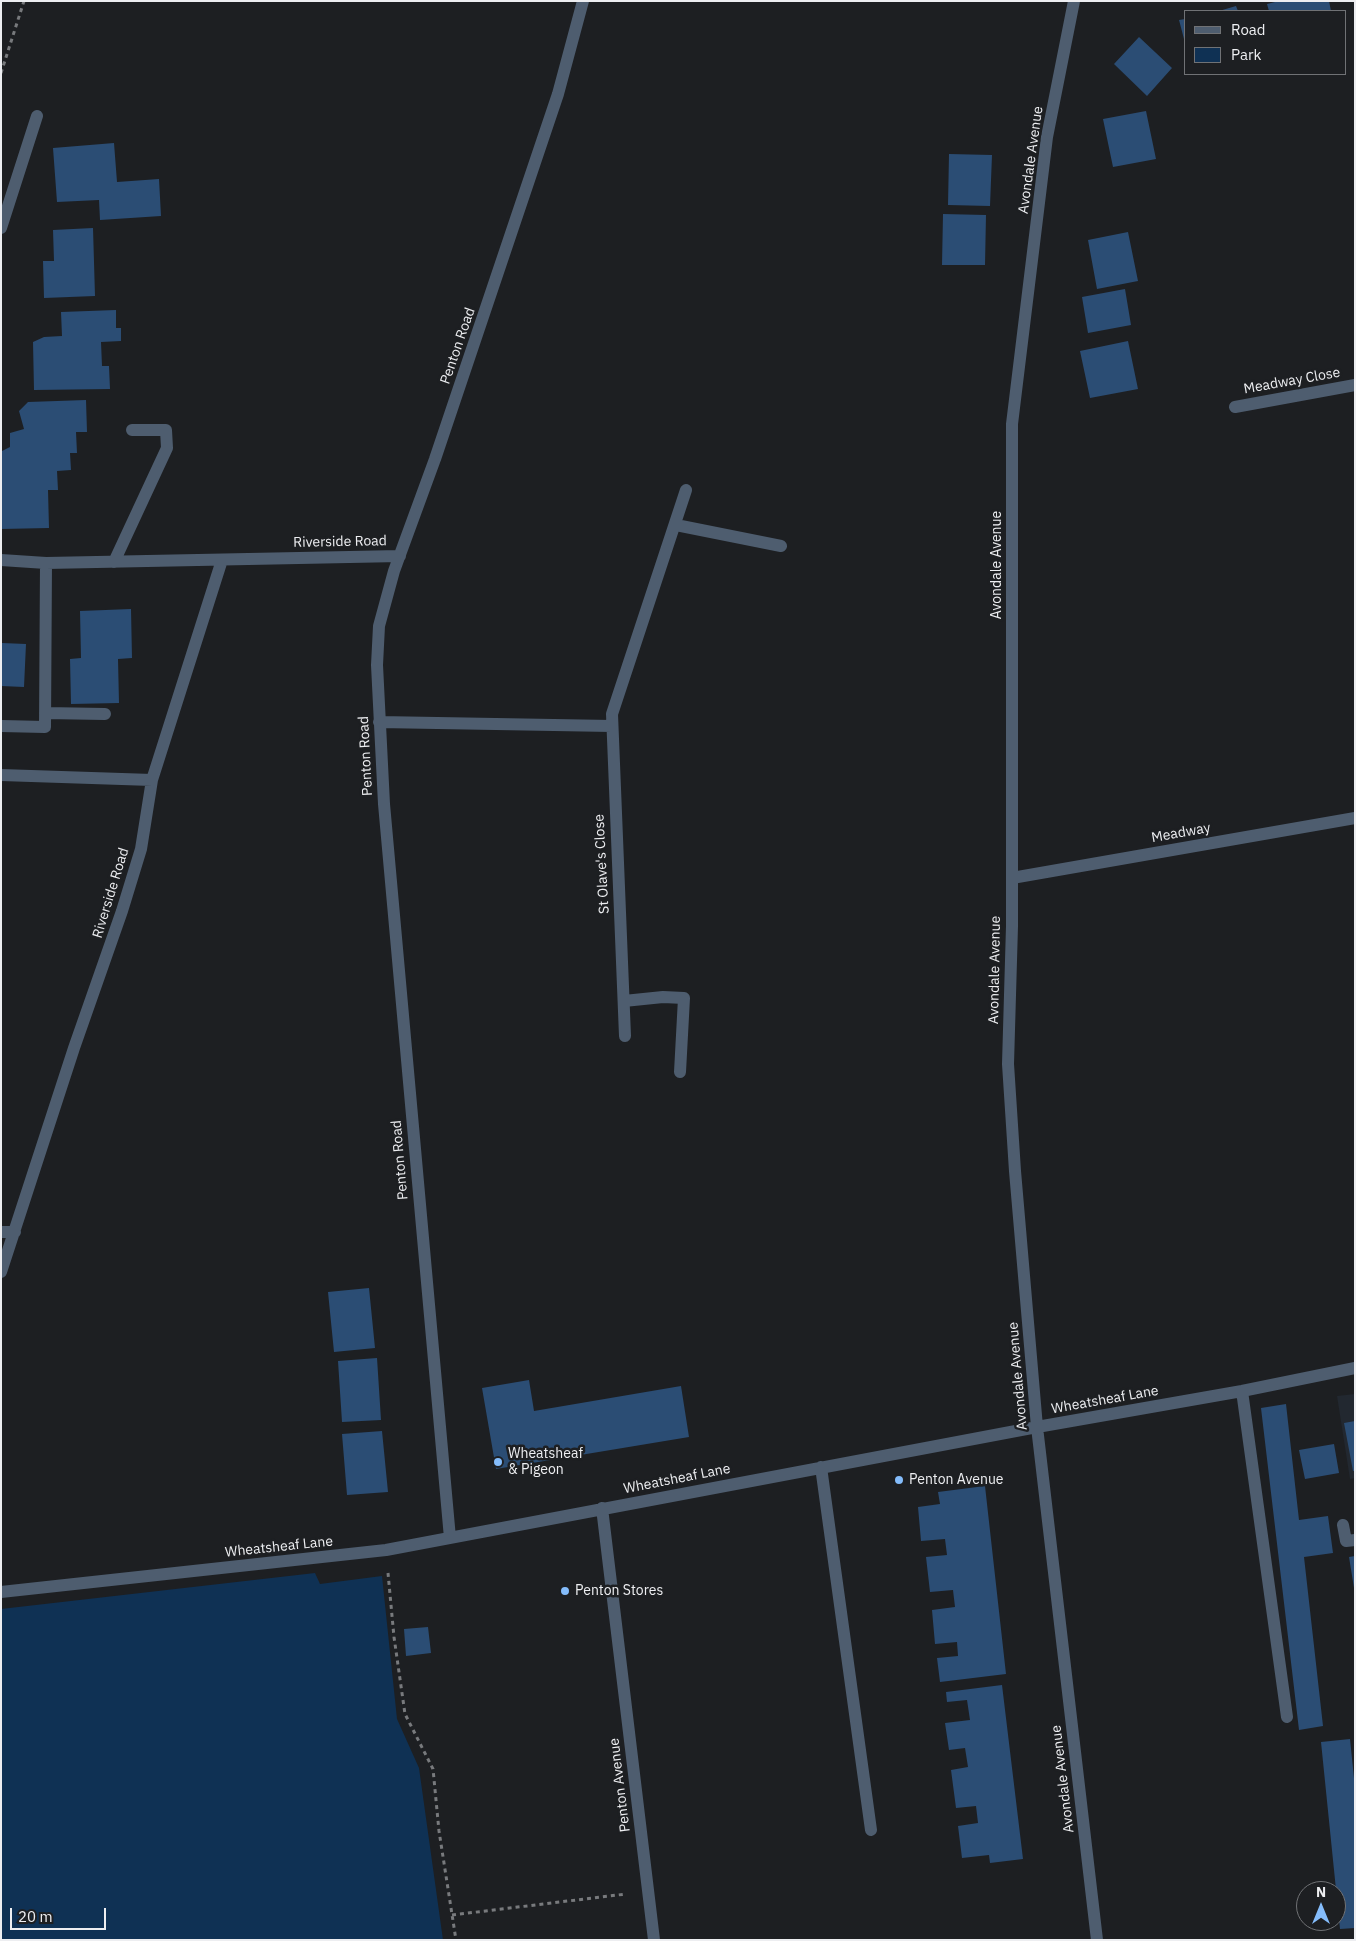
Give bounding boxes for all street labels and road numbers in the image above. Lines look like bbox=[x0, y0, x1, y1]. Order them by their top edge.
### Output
street label: Avondale Avenue bbox=[1015, 105, 1047, 215]
street label: Penton Road bbox=[437, 305, 479, 387]
street label: Meadway Close bbox=[1242, 364, 1342, 398]
street label: Avondale Avenue bbox=[989, 511, 1005, 619]
street label: Riverside Road bbox=[293, 533, 387, 551]
street label: Penton Road bbox=[356, 716, 376, 796]
street label: St Olave's Close bbox=[591, 814, 613, 914]
street label: Meadway bbox=[1150, 820, 1212, 846]
street label: Riverside Road bbox=[89, 846, 133, 940]
street label: Avondale Avenue bbox=[986, 916, 1004, 1024]
street label: Penton Road bbox=[388, 1119, 412, 1201]
street label: Avondale Avenue bbox=[1005, 1321, 1031, 1431]
street label: Wheatsheaf Lane bbox=[1050, 1382, 1160, 1418]
street label: Wheatsheaf Lane bbox=[622, 1460, 732, 1498]
street label: Wheatsheaf Lane bbox=[224, 1533, 334, 1561]
street label: Avondale Avenue bbox=[1048, 1724, 1078, 1834]
street label: Penton Avenue bbox=[606, 1737, 634, 1833]

